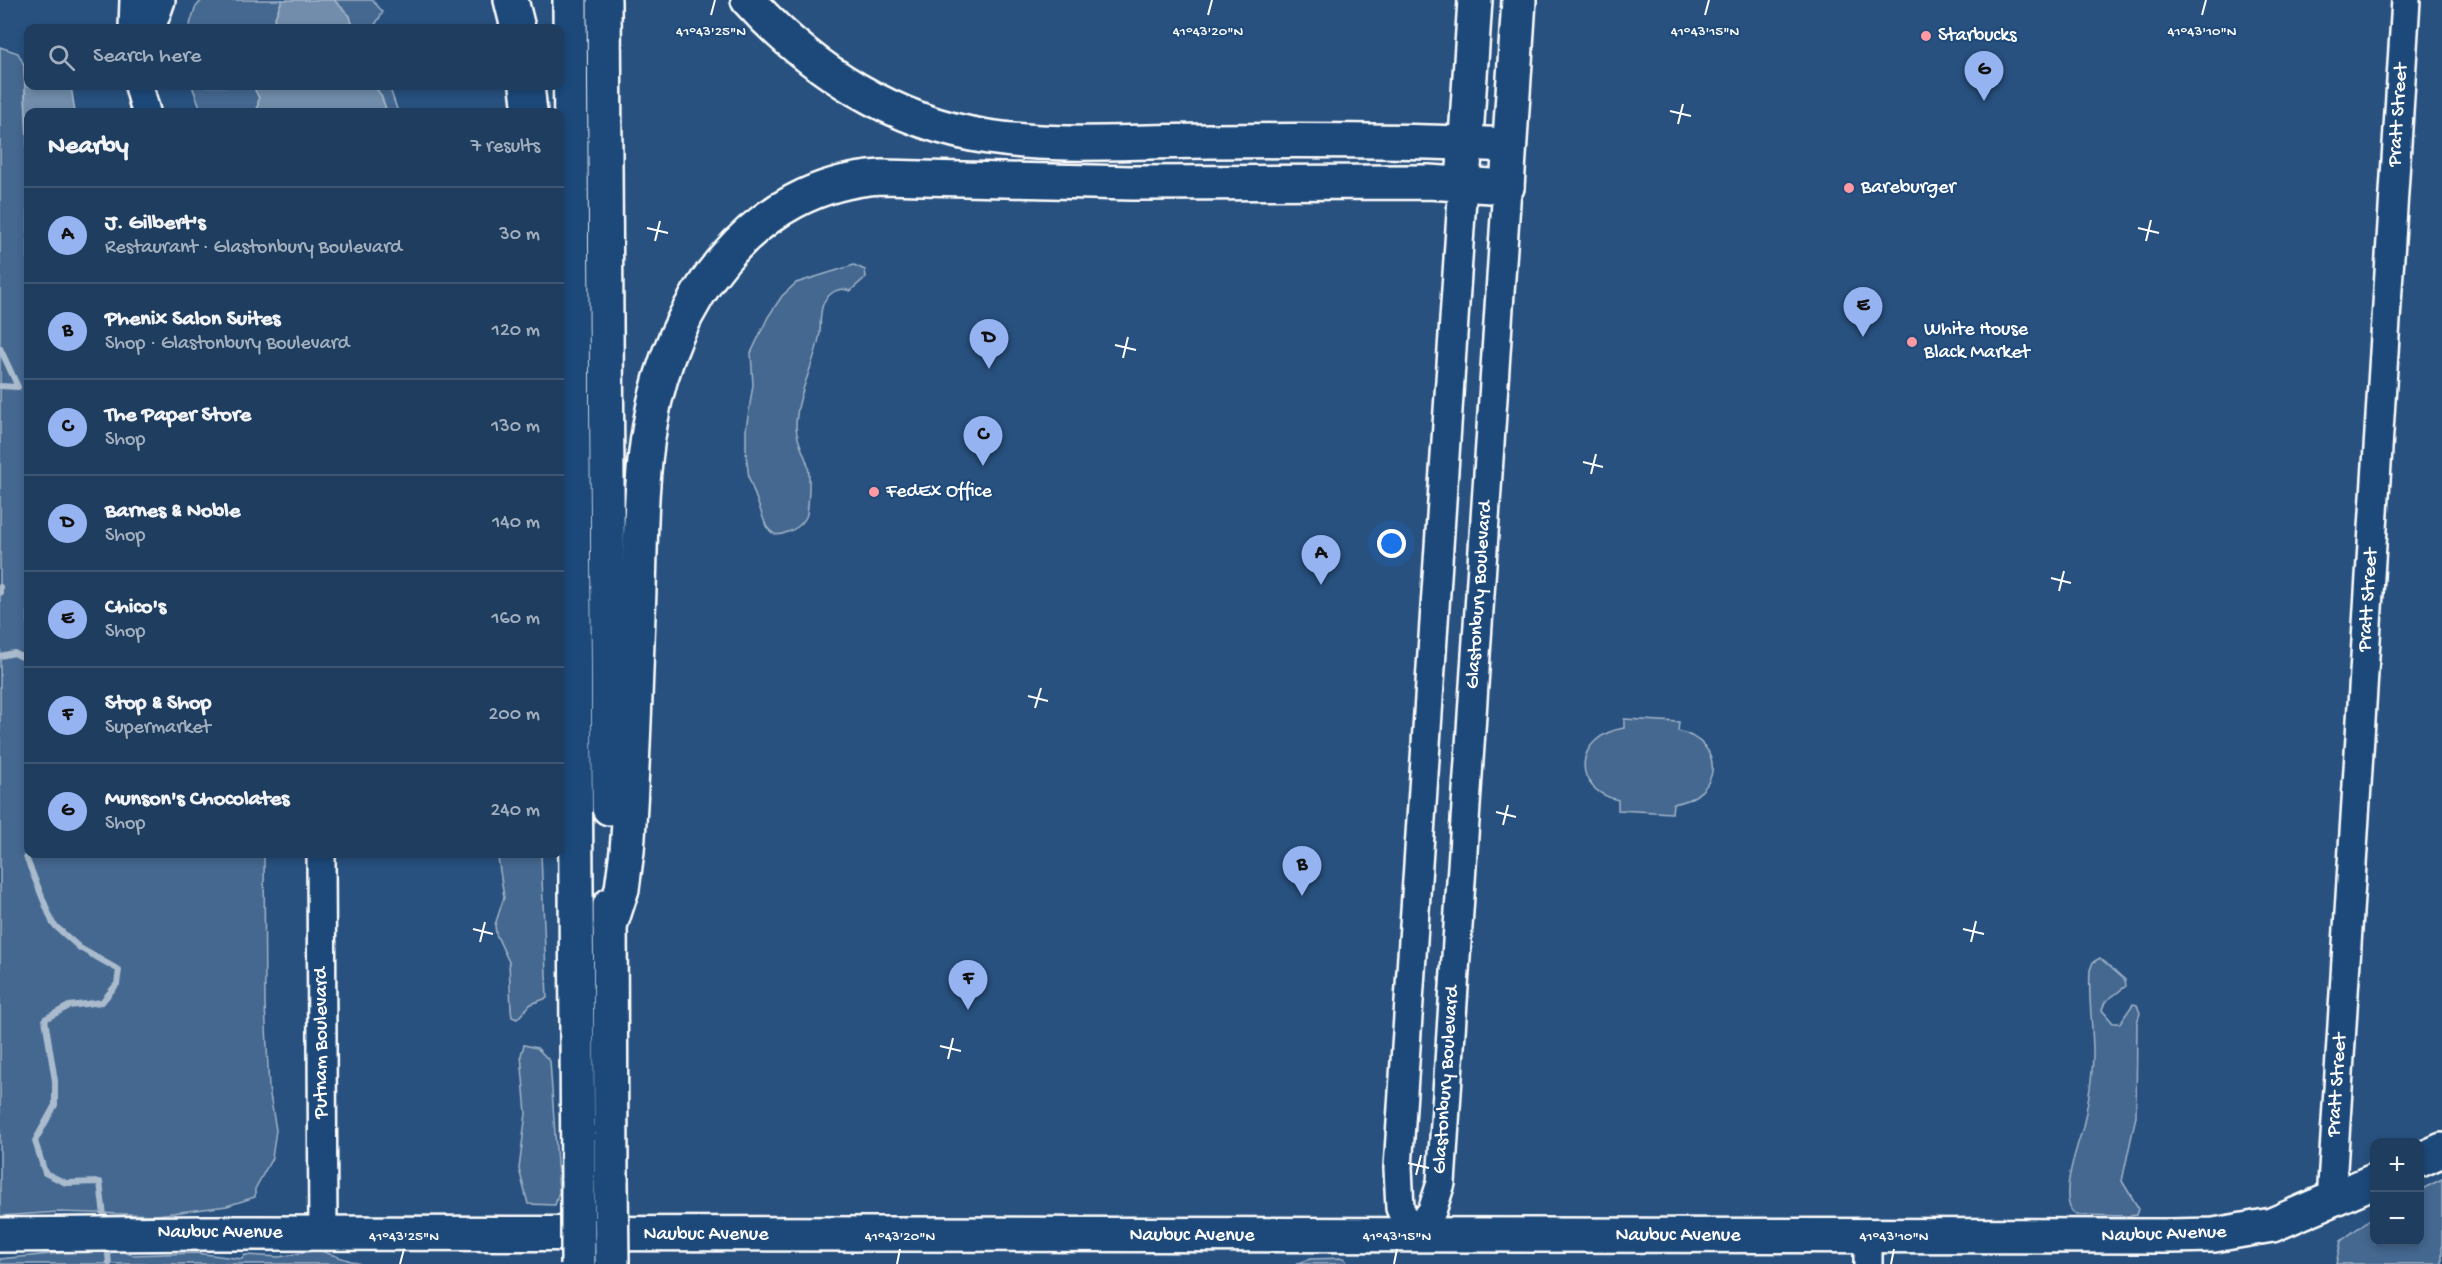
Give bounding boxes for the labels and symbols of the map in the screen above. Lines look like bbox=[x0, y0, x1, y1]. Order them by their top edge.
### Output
text: 41°43'25"N bbox=[676, 23, 746, 41]
text: 41°43'20"N bbox=[1173, 23, 1243, 41]
text: 41°43'15"N bbox=[1671, 23, 1739, 41]
text: 41°43'10"N bbox=[2167, 23, 2237, 41]
place label: Starbucks bbox=[1938, 25, 2017, 48]
marker: Starbucks bbox=[1919, 29, 1933, 43]
pin: G bbox=[1964, 51, 2004, 101]
street label: Pratt Street bbox=[2384, 61, 2414, 168]
place label: Bareburger bbox=[1860, 177, 1957, 200]
marker: Bareburger bbox=[1842, 181, 1856, 195]
pin: E bbox=[1844, 288, 1882, 337]
place label: White House Black Market bbox=[1923, 319, 2031, 365]
pin: D bbox=[970, 320, 1008, 369]
marker: White House Black Market bbox=[1905, 335, 1919, 349]
pin: C bbox=[964, 416, 1002, 466]
place label: FedEx Office bbox=[885, 481, 992, 504]
marker: FedEx Office bbox=[867, 485, 881, 499]
street label: Glastonbury Boulevard bbox=[1462, 498, 1498, 690]
your location bbox=[1377, 529, 1406, 558]
pin: A bbox=[1302, 536, 1340, 585]
street label: Pratt Street bbox=[2354, 546, 2384, 653]
pin: B bbox=[1282, 846, 1322, 896]
pin: F bbox=[948, 960, 988, 1010]
street label: Putnam Boulevard bbox=[311, 965, 334, 1120]
street label: Glastonbury Boulevard bbox=[1429, 983, 1465, 1175]
street label: Pratt Street bbox=[2323, 1031, 2353, 1138]
street label: Naubuc Avenue bbox=[2101, 1221, 2228, 1249]
street label: Naubuc Avenue bbox=[157, 1222, 283, 1245]
street label: Naubuc Avenue bbox=[643, 1224, 769, 1247]
street label: Naubuc Avenue bbox=[1129, 1225, 1255, 1248]
street label: Naubuc Avenue bbox=[1615, 1225, 1741, 1248]
text: 41°43'25"N bbox=[369, 1228, 439, 1246]
text: 41°43'20"N bbox=[865, 1228, 935, 1246]
text: 41°43'15"N bbox=[1363, 1228, 1431, 1246]
text: 41°43'10"N bbox=[1859, 1228, 1929, 1246]

